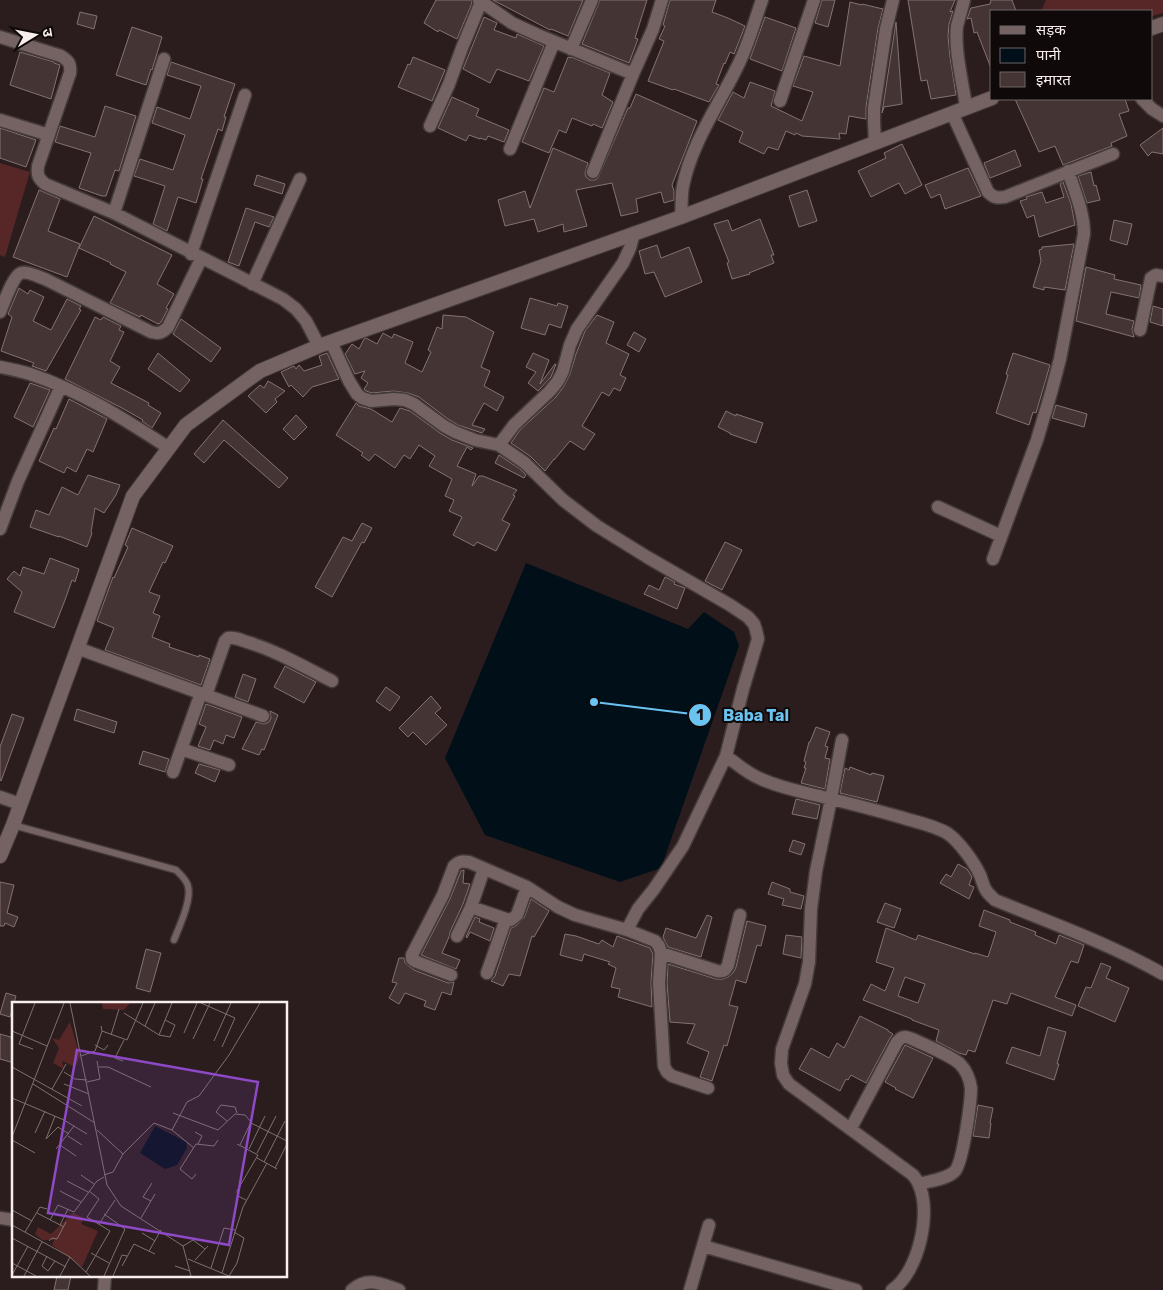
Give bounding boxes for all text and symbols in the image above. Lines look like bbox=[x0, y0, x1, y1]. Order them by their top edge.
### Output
north arrow bbox=[10, 10, 60, 60]
legend bbox=[990, 10, 1153, 100]
text: सड़क bbox=[1036, 21, 1066, 39]
text: उ bbox=[38, 27, 57, 39]
text: पानी bbox=[1036, 46, 1062, 64]
text: इमारत bbox=[1036, 71, 1071, 89]
callout: Baba Tal bbox=[688, 700, 799, 731]
text: 1 bbox=[696, 706, 704, 724]
text: Baba Tal bbox=[723, 706, 789, 725]
inset map bbox=[12, 1002, 288, 1278]

